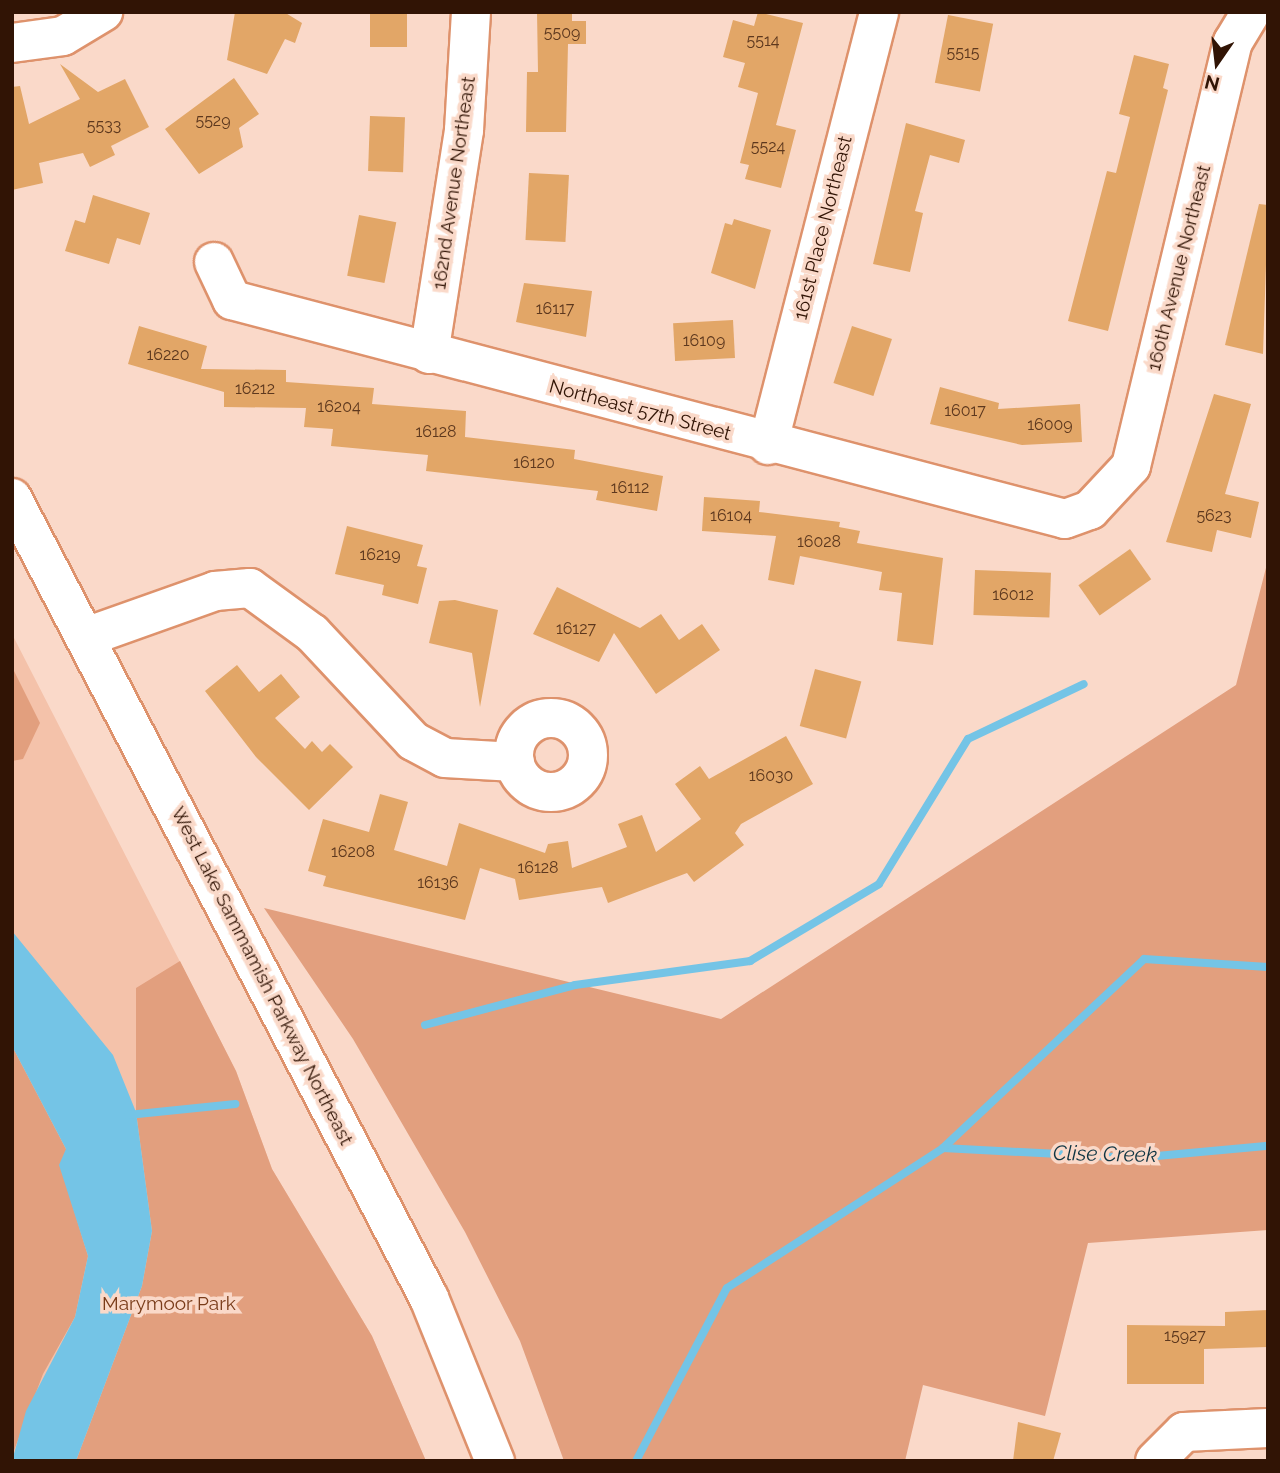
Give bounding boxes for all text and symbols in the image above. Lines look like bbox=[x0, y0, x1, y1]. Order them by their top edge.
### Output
house number: 5509 bbox=[544, 23, 580, 43]
north arrow bbox=[1182, 28, 1252, 98]
house number: 5514 bbox=[746, 31, 780, 51]
house number: 5515 bbox=[946, 43, 980, 63]
text: N bbox=[1202, 71, 1222, 96]
street label: 162nd Avenue Northeast bbox=[428, 75, 480, 291]
house number: 5529 bbox=[195, 111, 231, 131]
house number: 5533 bbox=[87, 116, 121, 136]
street label: 161st Place Northeast bbox=[789, 134, 857, 322]
house number: 5524 bbox=[751, 137, 785, 157]
street label: 160th Avenue Northeast bbox=[1142, 162, 1216, 374]
house number: 16117 bbox=[536, 299, 574, 319]
house number: 16109 bbox=[683, 331, 725, 351]
house number: 16220 bbox=[147, 345, 189, 365]
street label: Northeast 57th Street bbox=[547, 375, 733, 445]
house number: 16212 bbox=[235, 379, 275, 399]
house number: 16204 bbox=[317, 397, 361, 417]
house number: 16017 bbox=[944, 401, 986, 421]
house number: 16009 bbox=[1027, 415, 1073, 435]
house number: 16128 bbox=[415, 422, 457, 442]
house number: 16120 bbox=[513, 453, 555, 473]
house number: 16112 bbox=[611, 478, 649, 498]
house number: 16104 bbox=[710, 506, 752, 526]
house number: 5623 bbox=[1196, 506, 1232, 526]
house number: 16028 bbox=[797, 532, 841, 552]
house number: 16219 bbox=[359, 545, 401, 565]
house number: 16012 bbox=[992, 585, 1034, 605]
house number: 16127 bbox=[556, 619, 596, 639]
house number: 16030 bbox=[749, 766, 793, 786]
street label: West Lake Sammamish Parkway Northeast bbox=[166, 803, 358, 1149]
house number: 16208 bbox=[331, 842, 375, 862]
house number: 16128 bbox=[517, 858, 559, 878]
house number: 16136 bbox=[417, 873, 459, 893]
water label: Clise Creek bbox=[1053, 1140, 1157, 1168]
park label: Marymoor Park bbox=[102, 1293, 236, 1315]
house number: 15927 bbox=[1164, 1326, 1206, 1346]

